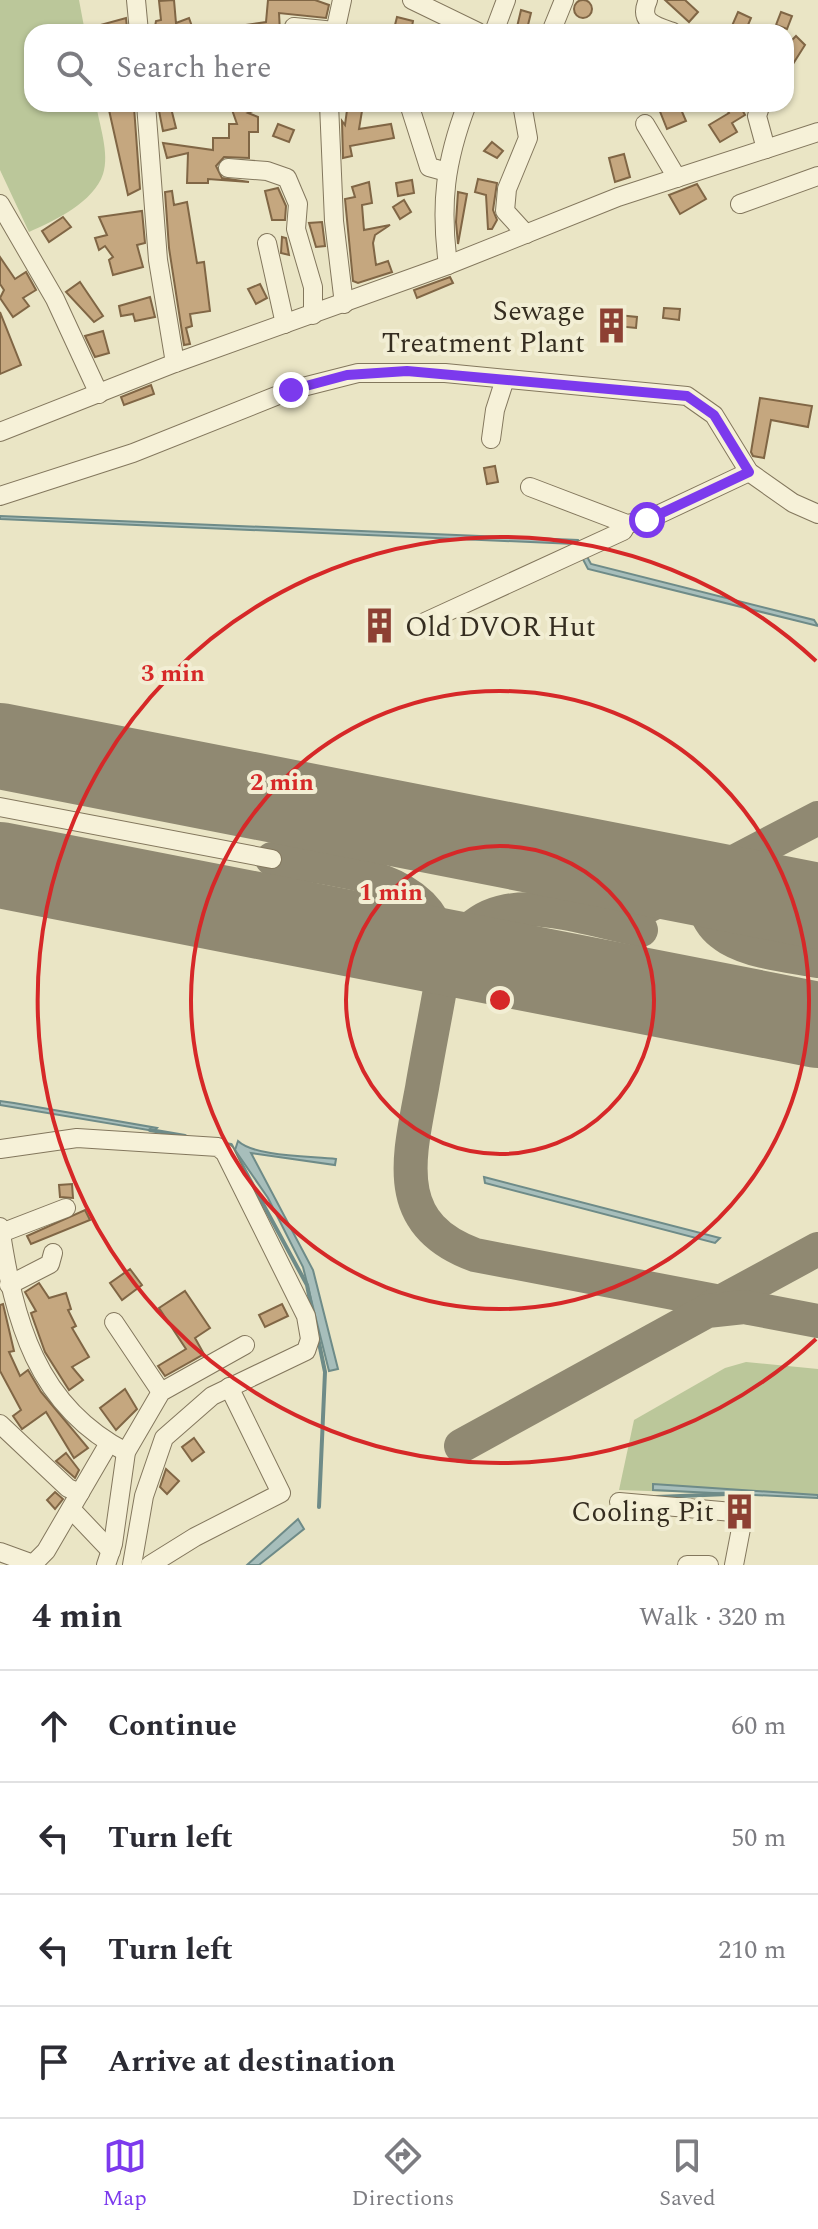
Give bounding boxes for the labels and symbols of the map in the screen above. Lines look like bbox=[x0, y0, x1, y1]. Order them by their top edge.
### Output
place label: Sewage Treatment Plant bbox=[381, 290, 585, 365]
building icon: Sewage Treatment Plant bbox=[592, 307, 630, 345]
route end bbox=[273, 372, 309, 408]
route start bbox=[629, 502, 665, 538]
place label: Old DVOR Hut bbox=[405, 606, 596, 649]
building icon: Old DVOR Hut bbox=[360, 607, 398, 645]
text: 3 min bbox=[141, 656, 205, 692]
text: 2 min bbox=[250, 765, 314, 801]
text: 1 min bbox=[359, 875, 423, 911]
centre of rings bbox=[486, 986, 514, 1014]
place label: Cooling Pit bbox=[571, 1491, 714, 1534]
building icon: Cooling Pit bbox=[721, 1492, 759, 1530]

